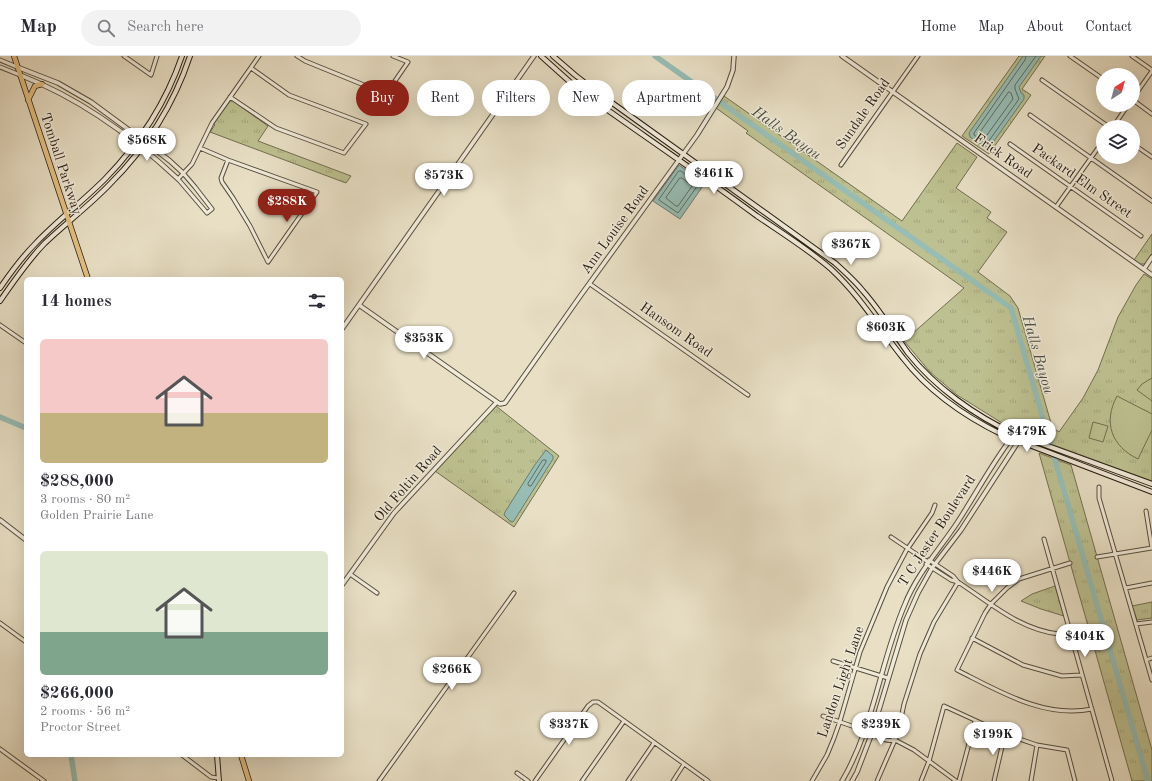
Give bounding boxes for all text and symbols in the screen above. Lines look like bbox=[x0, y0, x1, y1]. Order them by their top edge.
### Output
search box bbox=[81, 10, 361, 46]
icon: search bbox=[95, 17, 117, 39]
text: Map bbox=[20, 18, 57, 37]
text: Search here bbox=[127, 20, 204, 35]
text: Home bbox=[921, 20, 956, 34]
text: Map bbox=[978, 20, 1004, 34]
text: About bbox=[1026, 20, 1063, 34]
text: Contact bbox=[1085, 20, 1132, 34]
north arrow bbox=[1096, 68, 1140, 112]
map controls bbox=[1096, 68, 1140, 164]
street label: Sundale Road bbox=[833, 76, 893, 152]
chip: Buy bbox=[356, 80, 409, 116]
chip: Rent bbox=[417, 80, 474, 116]
chip: Filters bbox=[482, 80, 550, 116]
chip: New bbox=[558, 80, 614, 116]
chip: Apartment bbox=[622, 80, 715, 116]
water label: Halls Bayou bbox=[748, 104, 824, 164]
street label: Tomball Parkway bbox=[38, 111, 84, 217]
button: layers bbox=[1096, 120, 1140, 164]
pin: $568K bbox=[119, 128, 175, 162]
street label: Frick Road bbox=[971, 131, 1035, 181]
text: $568K bbox=[127, 134, 167, 147]
street label: Packard Elm Street bbox=[1029, 141, 1135, 221]
pin: $461K bbox=[686, 161, 742, 195]
pin: $573K bbox=[416, 163, 472, 197]
text: $461K bbox=[694, 167, 734, 180]
text: $573K bbox=[424, 169, 464, 182]
street label: Ann Louise Road bbox=[578, 183, 652, 277]
pin: $288K bbox=[259, 189, 315, 223]
text: $288K bbox=[267, 195, 307, 208]
pin: $367K bbox=[823, 232, 879, 266]
text: $367K bbox=[831, 238, 871, 251]
icon: filters bbox=[306, 290, 328, 312]
text: 14 homes bbox=[40, 293, 112, 310]
street label: Hansom Road bbox=[637, 300, 715, 360]
water label: Halls Bayou bbox=[1018, 313, 1055, 396]
pin: $603K bbox=[858, 315, 914, 349]
text: $603K bbox=[866, 321, 906, 334]
pin: $353K bbox=[396, 326, 452, 360]
text: $353K bbox=[404, 332, 444, 345]
icon: home bbox=[148, 365, 220, 437]
pin: $479K bbox=[999, 419, 1055, 453]
text: $479K bbox=[1007, 425, 1047, 438]
street label: Old Foltin Road bbox=[371, 443, 445, 525]
text: $288,000 bbox=[40, 473, 114, 490]
street label: T C Jester Boulevard bbox=[896, 473, 978, 589]
text: 3 rooms · 80 m² bbox=[40, 493, 130, 506]
text: Golden Prairie Lane bbox=[40, 509, 153, 522]
pin: $446K bbox=[964, 559, 1020, 593]
text: $446K bbox=[972, 565, 1012, 578]
icon: home bbox=[148, 577, 220, 649]
street label: Landon Light Lane bbox=[815, 624, 867, 740]
pin: $404K bbox=[1057, 624, 1113, 658]
text: $404K bbox=[1065, 630, 1105, 643]
pin: $266K bbox=[424, 657, 480, 691]
text: $266K bbox=[432, 663, 472, 676]
text: $266,000 bbox=[40, 685, 114, 702]
text: 2 rooms · 56 m² bbox=[40, 705, 130, 718]
pin: $337K bbox=[541, 712, 597, 746]
pin: $239K bbox=[853, 712, 909, 746]
text: $337K bbox=[549, 718, 589, 731]
text: $239K bbox=[861, 718, 901, 731]
text: Proctor Street bbox=[40, 721, 121, 734]
pin: $199K bbox=[965, 722, 1021, 756]
text: $199K bbox=[973, 728, 1013, 741]

